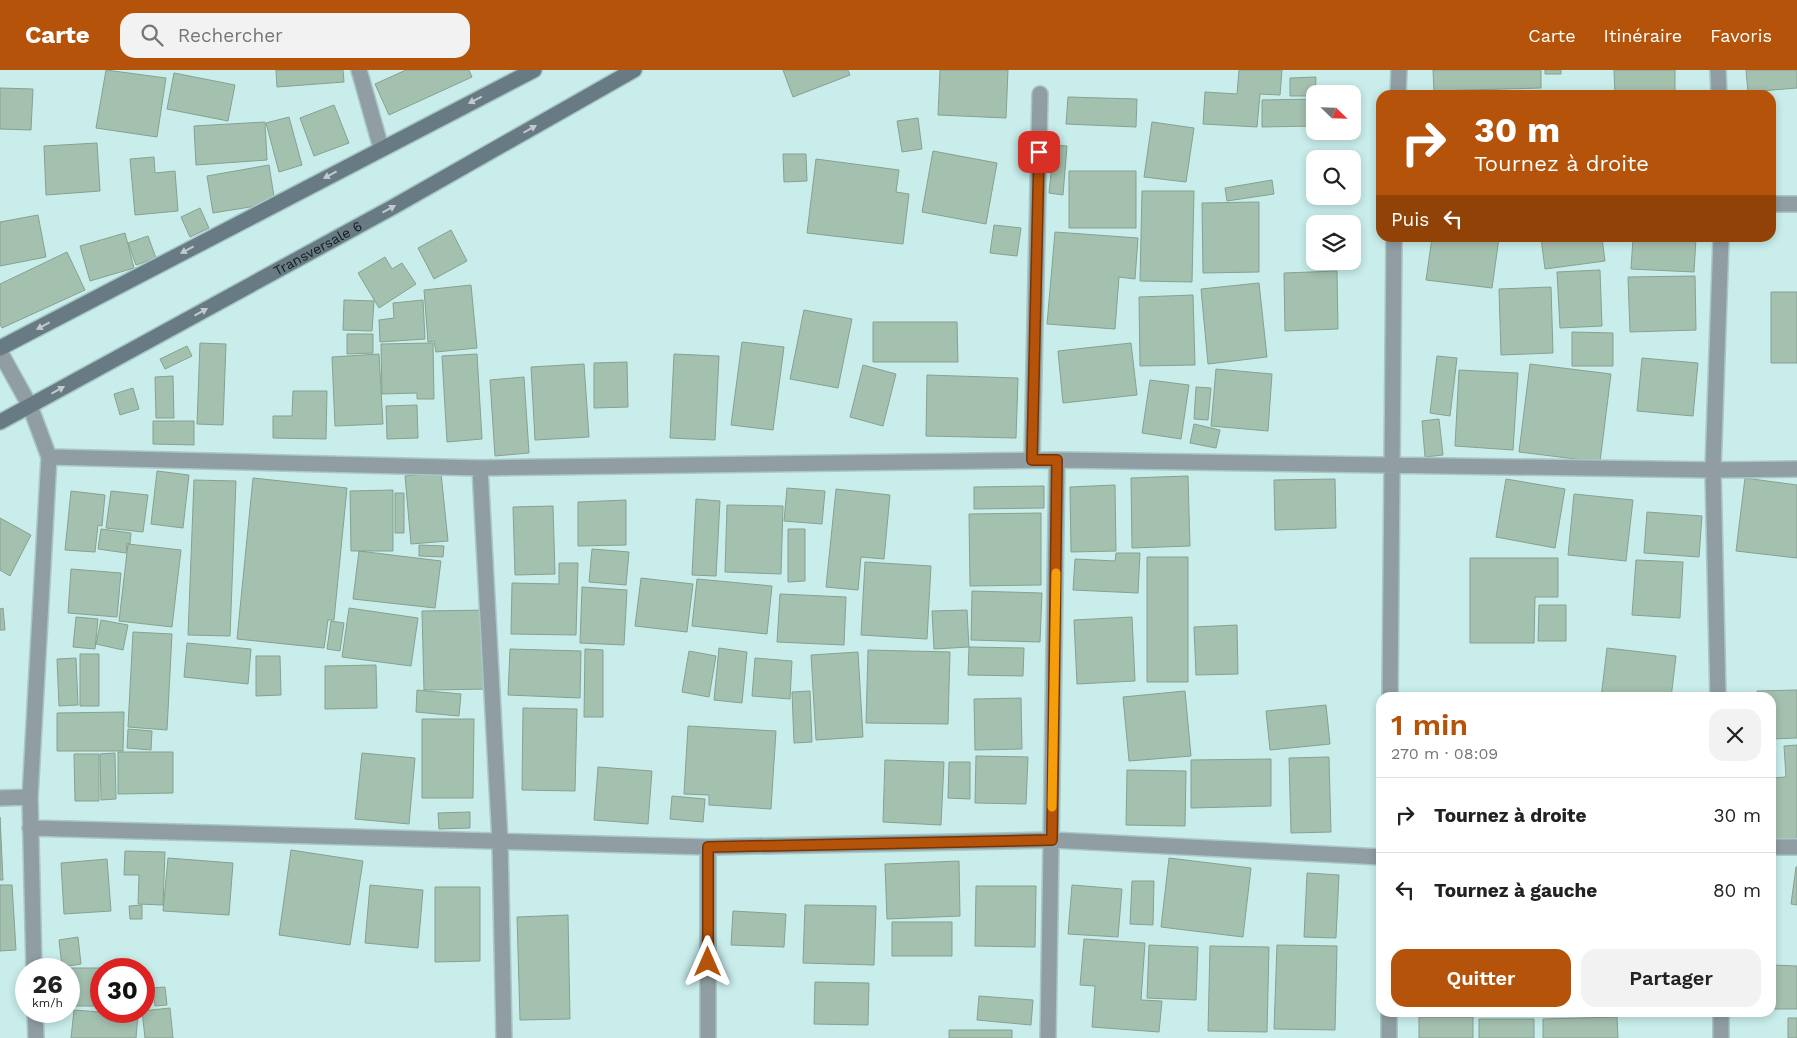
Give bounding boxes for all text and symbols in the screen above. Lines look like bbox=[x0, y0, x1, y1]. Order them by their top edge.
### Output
search box bbox=[120, 13, 470, 58]
text: Carte bbox=[25, 21, 90, 49]
icon: search bbox=[138, 21, 166, 49]
text: Rechercher bbox=[178, 24, 283, 47]
text: Carte bbox=[1528, 25, 1576, 46]
text: Itinéraire bbox=[1604, 25, 1682, 46]
text: Favoris bbox=[1710, 25, 1772, 46]
north arrow bbox=[1306, 85, 1361, 140]
map controls bbox=[1306, 85, 1361, 270]
one-way arrow bbox=[468, 96, 482, 104]
text: 30 m bbox=[1474, 109, 1560, 151]
icon: right bbox=[1391, 110, 1456, 175]
one-way arrow bbox=[524, 124, 537, 133]
pin bbox=[1018, 131, 1060, 173]
icon: arrive bbox=[1025, 138, 1053, 166]
button: search bbox=[1306, 150, 1361, 205]
text: Tournez à droite bbox=[1474, 151, 1649, 176]
one-way arrow bbox=[323, 171, 338, 179]
one-way arrow bbox=[382, 205, 396, 213]
icon: left bbox=[1439, 205, 1467, 233]
text: Puis bbox=[1391, 208, 1429, 231]
button: layers bbox=[1306, 215, 1361, 270]
street label: Transversale 6 bbox=[270, 218, 365, 279]
one-way arrow bbox=[179, 246, 194, 254]
one-way arrow bbox=[194, 308, 207, 317]
one-way arrow bbox=[35, 322, 50, 330]
one-way arrow bbox=[51, 386, 65, 395]
text: 1 min bbox=[1391, 707, 1468, 742]
button: close bbox=[1709, 709, 1761, 761]
text: 270 m · 08:09 bbox=[1391, 744, 1498, 763]
icon: right bbox=[1391, 801, 1419, 829]
text: Tournez à droite bbox=[1434, 804, 1586, 827]
text: 30 m bbox=[1714, 804, 1761, 827]
icon: left bbox=[1391, 876, 1419, 904]
text: Tournez à gauche bbox=[1434, 879, 1597, 902]
text: 80 m bbox=[1713, 879, 1761, 902]
position arrow bbox=[681, 935, 733, 987]
button: Quitter bbox=[1391, 949, 1571, 1007]
button: Partager bbox=[1581, 949, 1761, 1007]
speed limit sign: 30 bbox=[90, 958, 155, 1023]
text: 26 bbox=[32, 970, 63, 999]
text: km/h bbox=[32, 996, 63, 1010]

